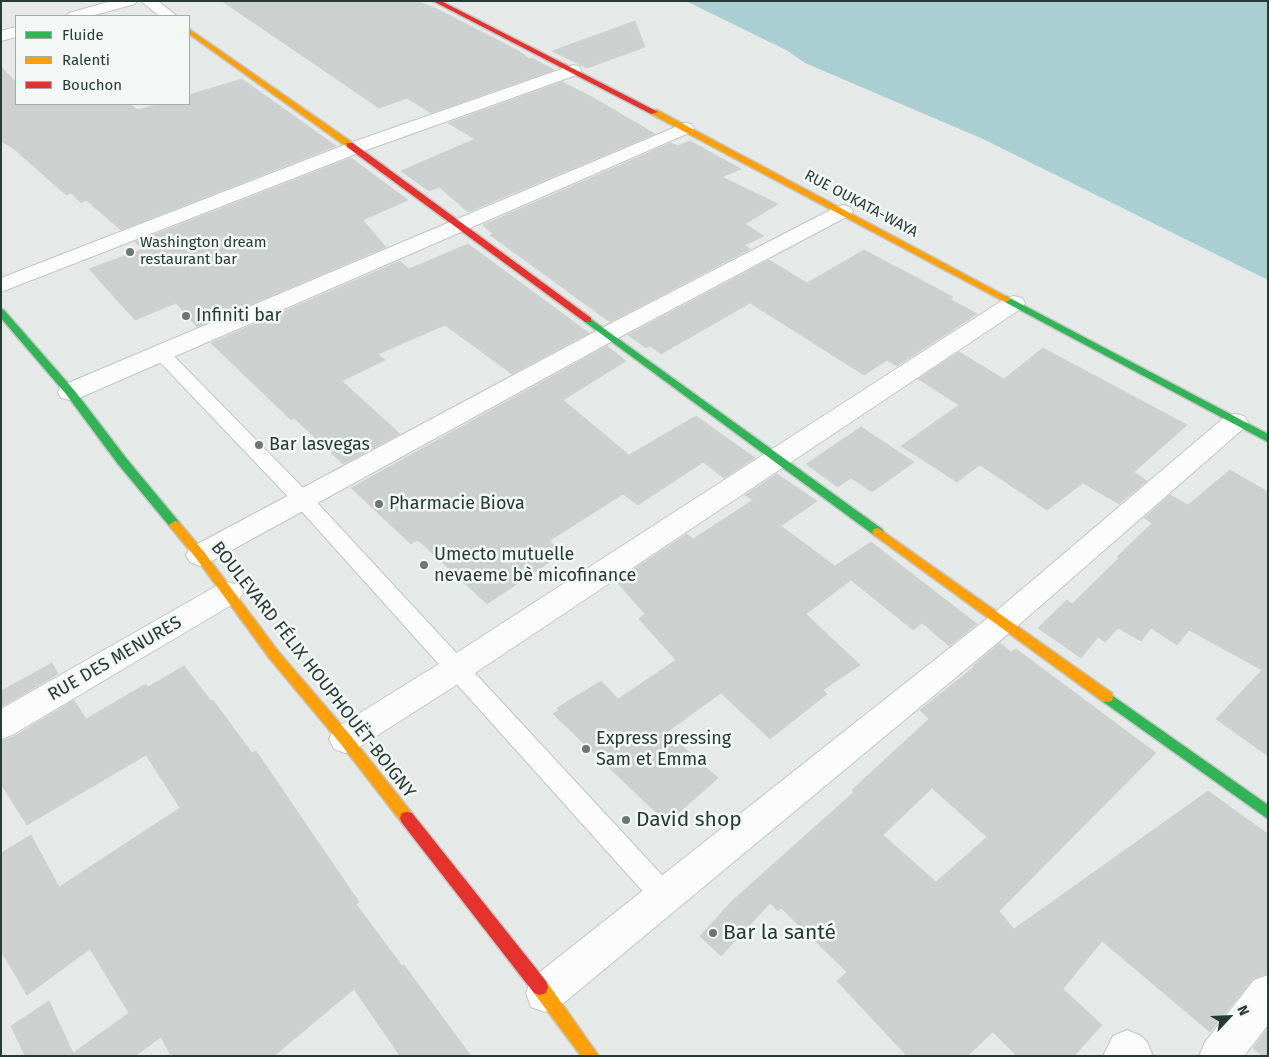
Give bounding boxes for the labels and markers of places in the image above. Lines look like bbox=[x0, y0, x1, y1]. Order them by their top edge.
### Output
place label: Washington dream restaurant bar bbox=[140, 234, 267, 269]
marker: Washington dream restaurant bar bbox=[124, 246, 136, 258]
place label: Infiniti bar bbox=[196, 305, 281, 327]
marker: Infiniti bar bbox=[180, 310, 192, 322]
place label: Bar lasvegas bbox=[269, 434, 370, 456]
marker: Bar lasvegas bbox=[253, 439, 265, 451]
place label: Pharmacie Biova bbox=[389, 493, 525, 515]
marker: Pharmacie Biova bbox=[373, 498, 385, 510]
place label: Umecto mutuelle nevaeme bè micofinance bbox=[434, 544, 636, 586]
marker: Umecto mutuelle nevaeme bè micofinance bbox=[418, 559, 430, 571]
place label: Express pressing Sam et Emma bbox=[596, 728, 731, 771]
marker: Express pressing Sam et Emma bbox=[580, 743, 592, 755]
place label: David shop bbox=[636, 807, 742, 833]
marker: David shop bbox=[620, 814, 632, 826]
place label: Bar la santé bbox=[723, 920, 836, 946]
marker: Bar la santé bbox=[707, 927, 719, 939]

